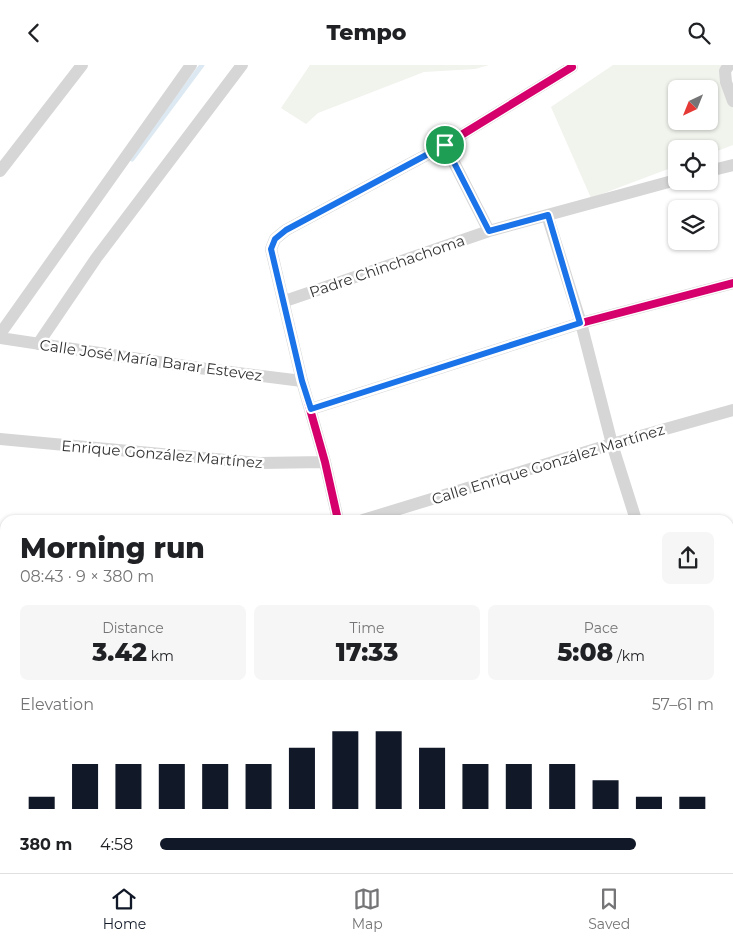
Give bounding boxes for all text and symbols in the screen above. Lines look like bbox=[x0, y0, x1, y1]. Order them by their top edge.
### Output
icon: back bbox=[20, 19, 48, 47]
text: Tempo bbox=[327, 19, 406, 46]
icon: search bbox=[685, 19, 713, 47]
north arrow bbox=[668, 80, 718, 130]
map controls bbox=[668, 80, 718, 250]
pin bbox=[424, 124, 466, 166]
icon: arrive bbox=[431, 131, 459, 159]
button: locate bbox=[668, 140, 718, 190]
button: layers bbox=[668, 200, 718, 250]
street label: Padre Chinchachoma bbox=[307, 230, 467, 302]
street label: Calle José María Barar Estevez bbox=[39, 335, 264, 385]
street label: Calle Enrique González Martínez bbox=[429, 419, 667, 509]
street label: Enrique González Martínez bbox=[61, 436, 264, 472]
text: Morning run bbox=[20, 531, 205, 565]
button: share bbox=[662, 532, 714, 584]
text: 08:43 · 9 × 380 m bbox=[20, 567, 154, 586]
text: Distance bbox=[102, 619, 164, 637]
text: Time bbox=[349, 619, 385, 637]
text: Pace bbox=[584, 619, 618, 637]
text: 3.42 bbox=[92, 637, 147, 667]
text: 17:33 bbox=[336, 637, 398, 667]
text: 5:08 bbox=[557, 637, 613, 667]
text: km bbox=[147, 647, 174, 665]
text: /km bbox=[613, 647, 645, 665]
text: Elevation bbox=[20, 695, 94, 714]
text: 57–61 m bbox=[652, 695, 714, 714]
text: 380 m bbox=[20, 835, 72, 854]
text: 4:58 bbox=[100, 835, 133, 854]
tab: Home bbox=[103, 885, 146, 933]
tab: Map bbox=[352, 885, 383, 933]
tab: Saved bbox=[588, 885, 630, 933]

